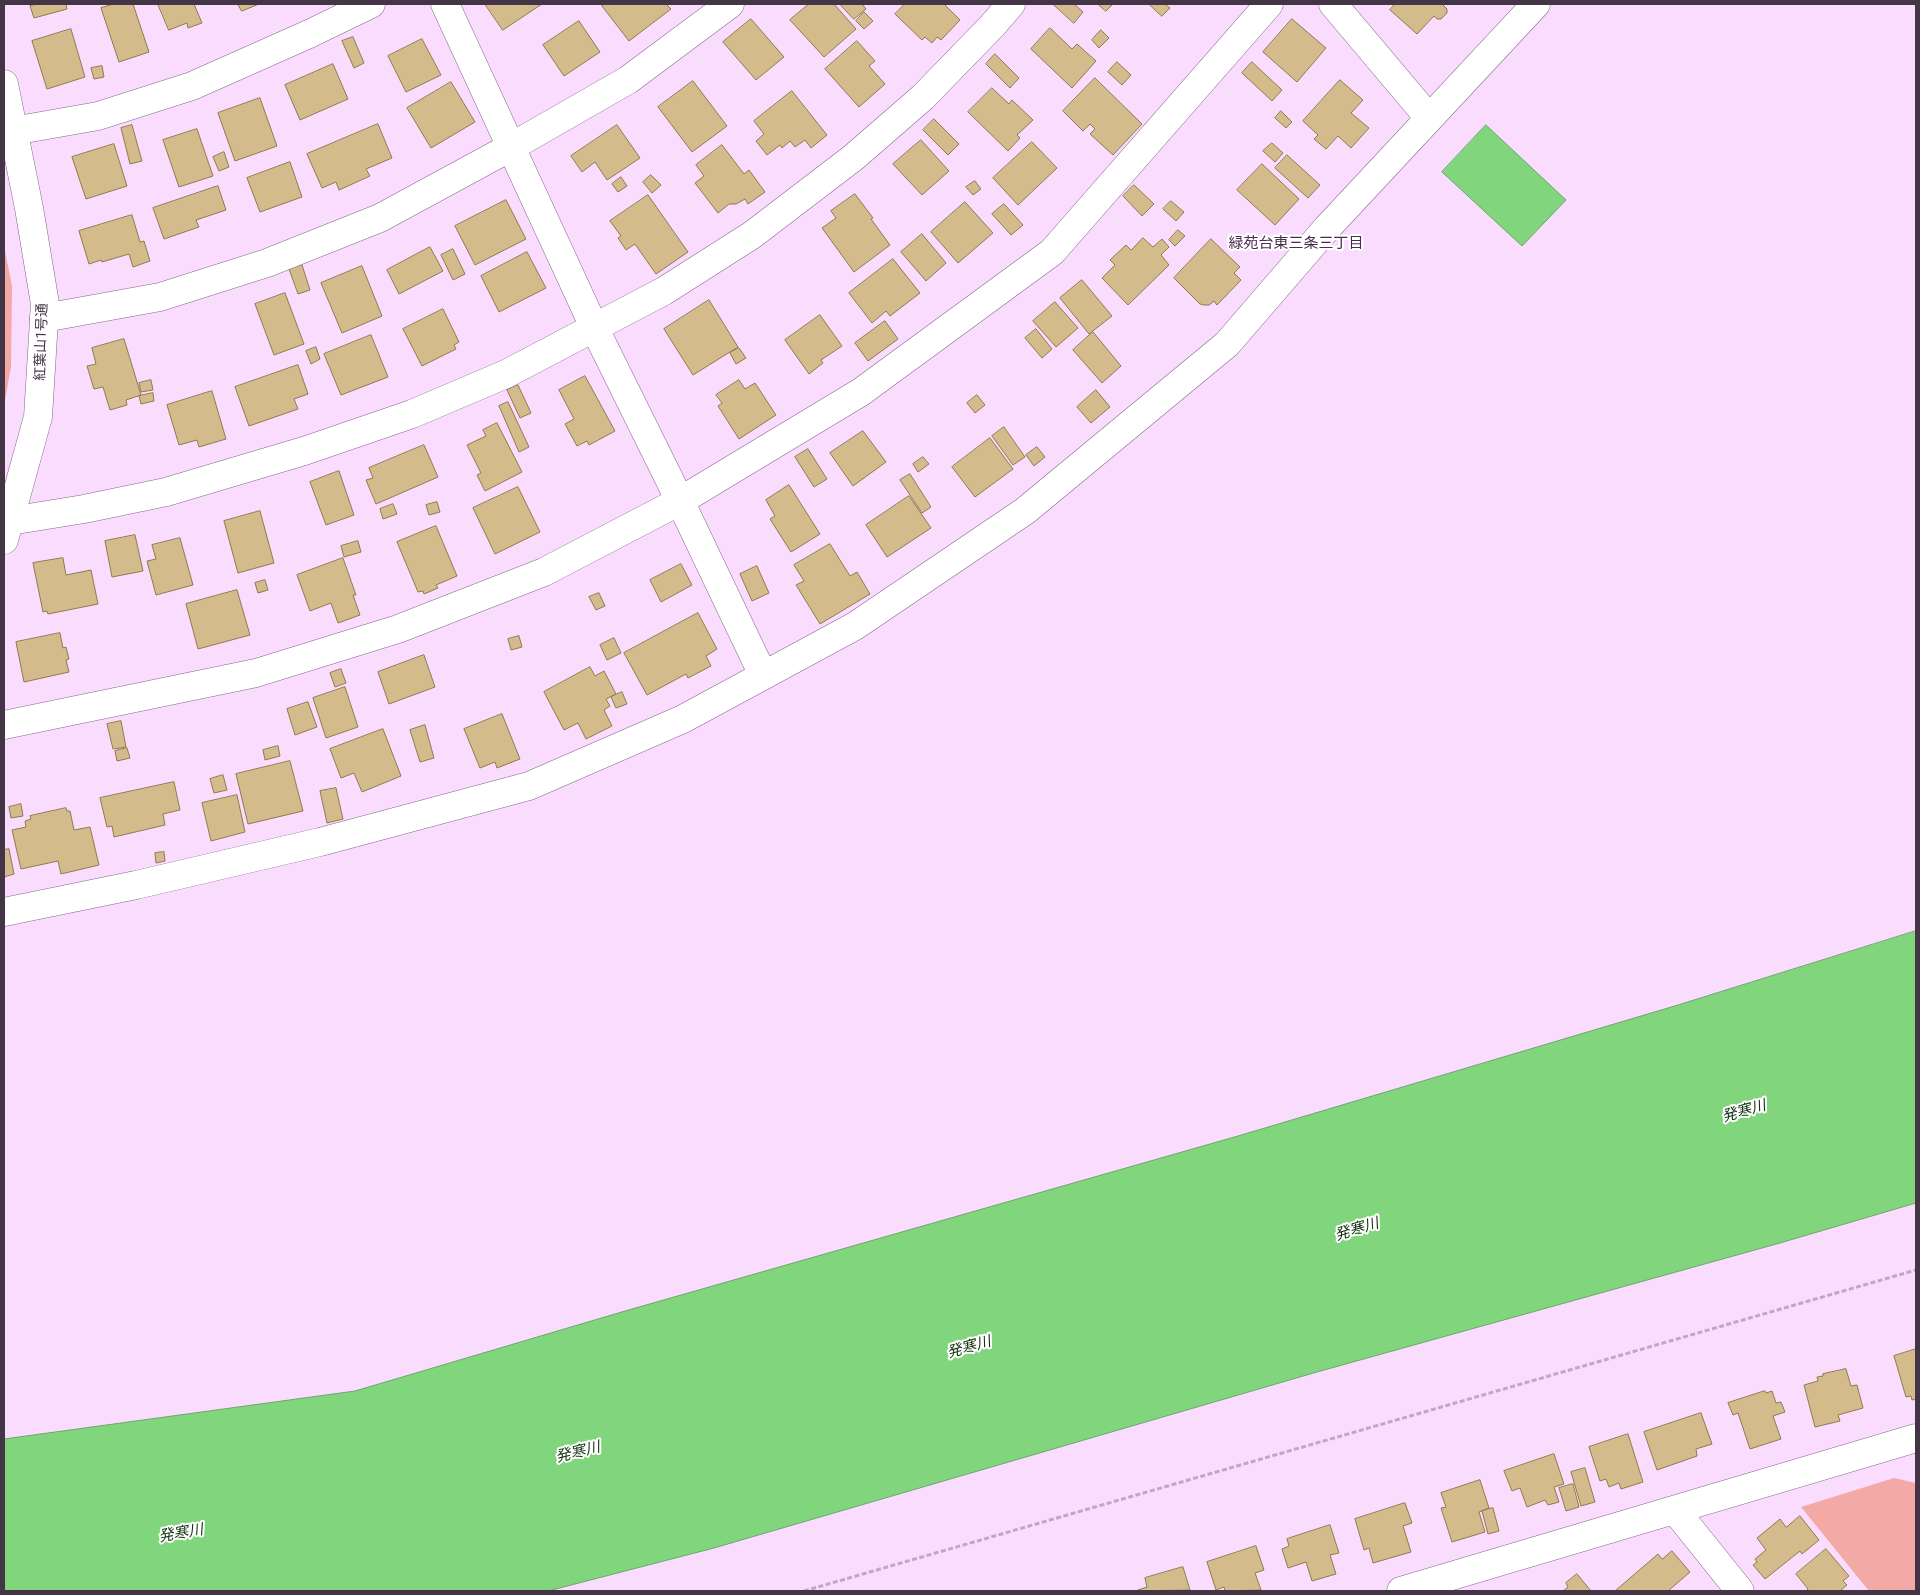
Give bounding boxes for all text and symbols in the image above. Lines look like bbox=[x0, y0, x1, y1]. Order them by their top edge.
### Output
district label: 緑苑台東三条三丁目 bbox=[1229, 235, 1363, 253]
street label: 紅葉山1号通 bbox=[32, 303, 52, 381]
water label: 発寒川 bbox=[1720, 1097, 1768, 1127]
water label: 発寒川 bbox=[1333, 1215, 1381, 1245]
water label: 発寒川 bbox=[945, 1333, 993, 1363]
water label: 発寒川 bbox=[554, 1439, 602, 1467]
water label: 発寒川 bbox=[157, 1521, 205, 1547]

